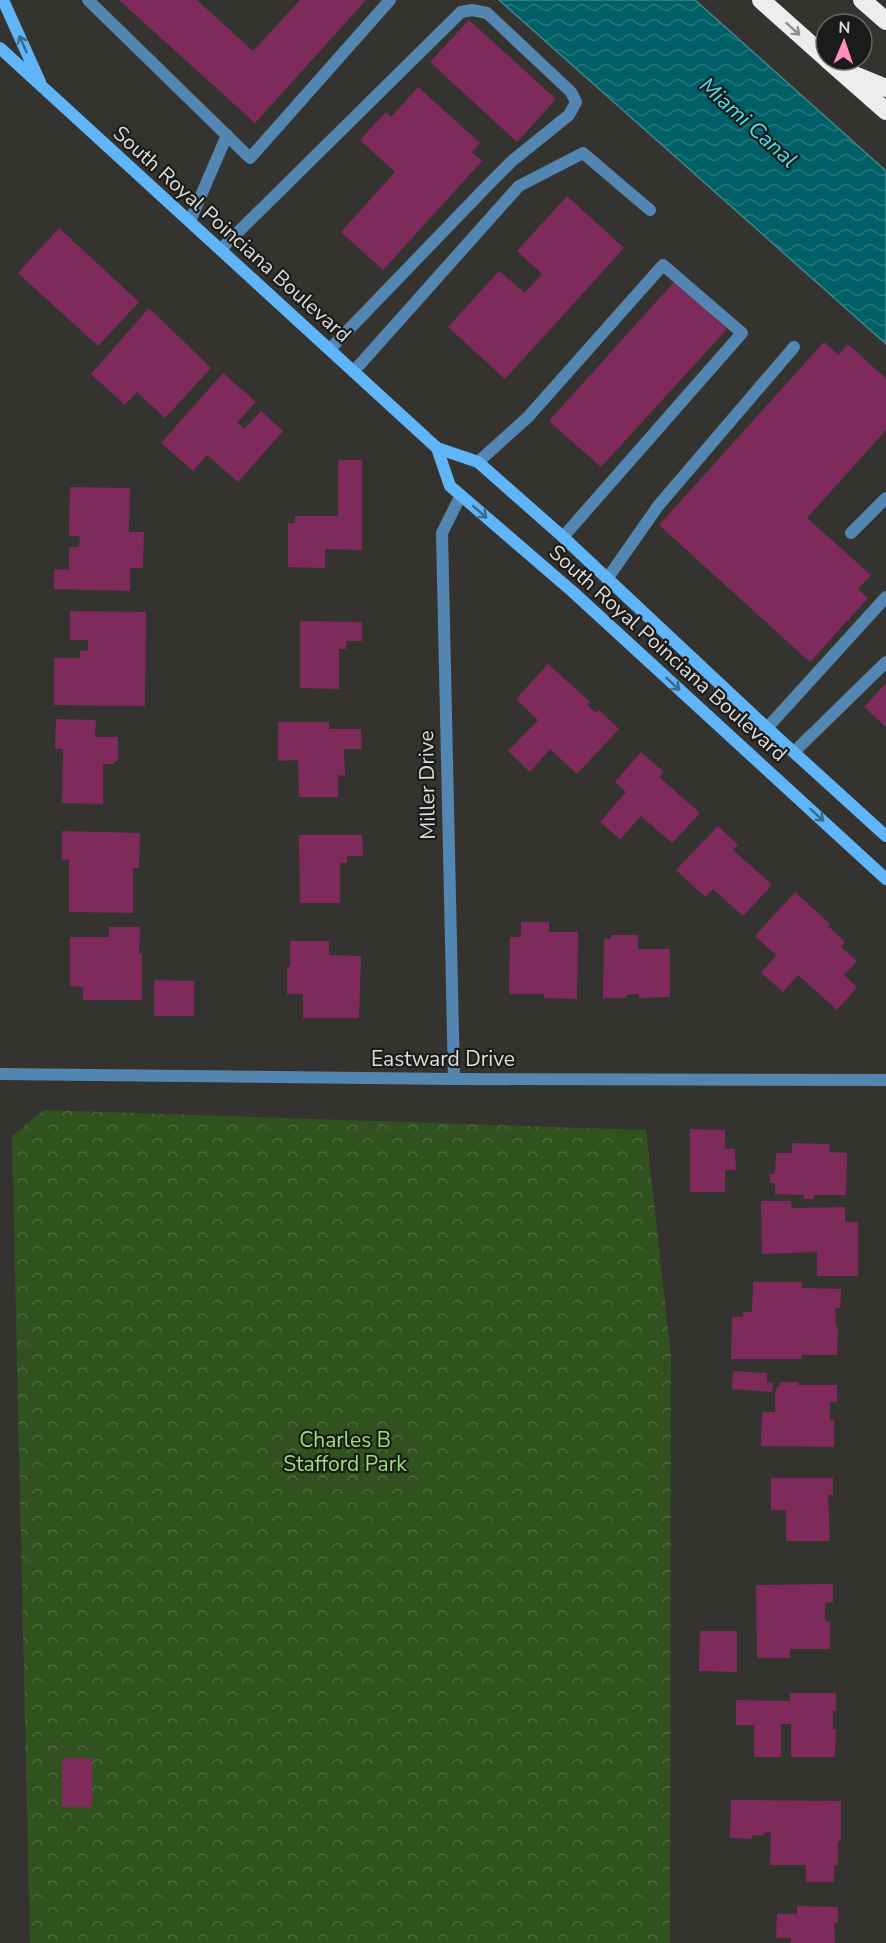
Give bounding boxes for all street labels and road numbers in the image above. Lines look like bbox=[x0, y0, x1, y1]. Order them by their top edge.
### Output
street label: South Royal Poinciana Boulevard bbox=[107, 119, 357, 349]
street label: South Royal Poinciana Boulevard bbox=[543, 538, 793, 768]
street label: Miller Drive bbox=[412, 730, 442, 840]
street label: Eastward Drive bbox=[371, 1045, 515, 1073]

